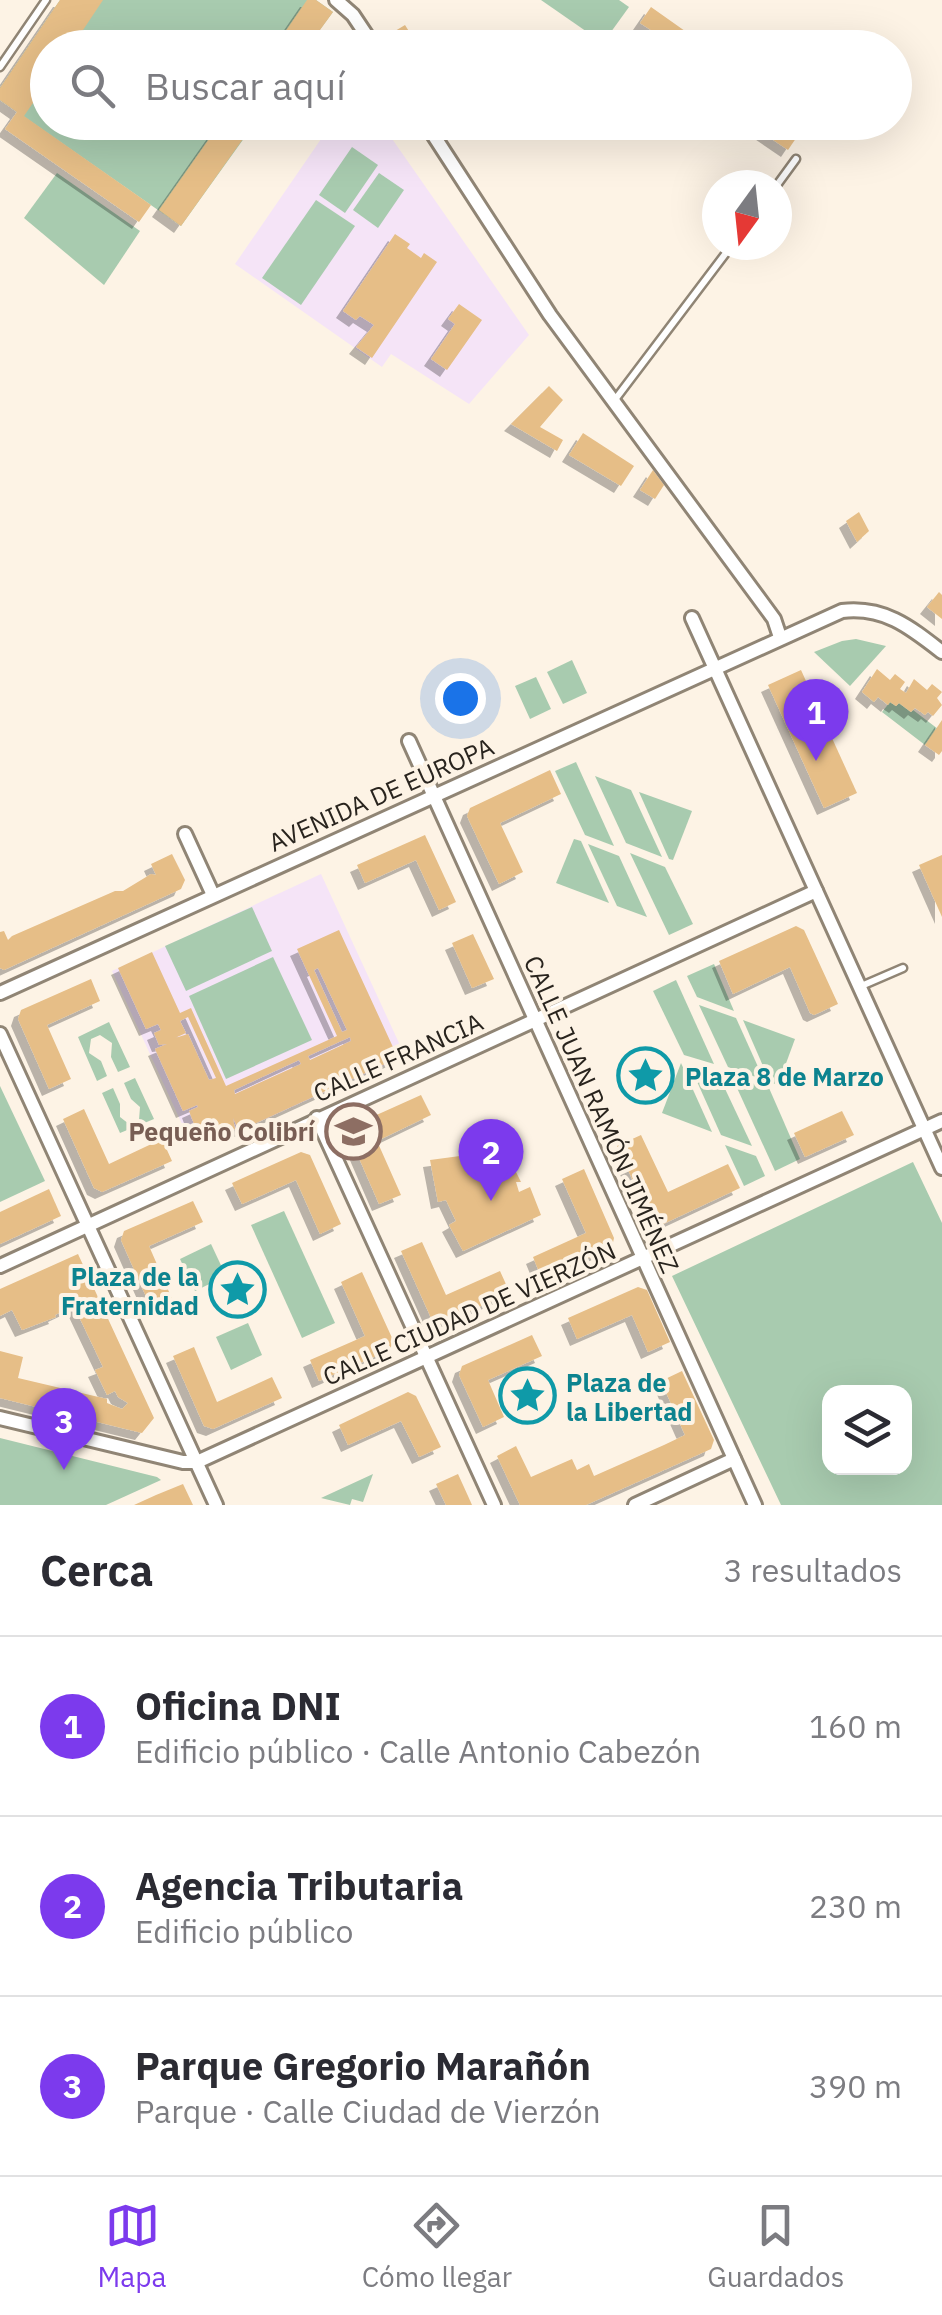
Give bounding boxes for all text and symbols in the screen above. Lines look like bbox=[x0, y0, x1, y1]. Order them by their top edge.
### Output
search box bbox=[30, 30, 912, 140]
icon: search bbox=[65, 58, 120, 113]
text: Buscar aquí bbox=[145, 61, 346, 110]
north arrow bbox=[702, 170, 792, 260]
your location bbox=[435, 673, 486, 724]
pin: 1 bbox=[784, 678, 848, 761]
street label: AVENIDA DE EUROPA bbox=[263, 729, 499, 859]
street label: CALLE JUAN RAMÓN JIMÉNEZ bbox=[517, 950, 687, 1278]
street label: CALLE FRANCIA bbox=[308, 1005, 488, 1109]
place icon: Plaza 8 de Marzo bbox=[616, 1046, 676, 1106]
place label: Plaza 8 de Marzo bbox=[685, 1060, 884, 1093]
school or university icon: Pequeño Colibrí bbox=[324, 1101, 384, 1161]
place label: Pequeño Colibrí bbox=[128, 1115, 316, 1148]
pin: 2 bbox=[458, 1118, 524, 1201]
street label: CALLE CIUDAD DE VIERZÓN bbox=[317, 1233, 621, 1393]
place label: Plaza de la Fraternidad bbox=[61, 1260, 199, 1322]
place icon: Plaza de la Fraternidad bbox=[208, 1260, 268, 1320]
place icon: Plaza de la Libertad bbox=[497, 1366, 557, 1426]
place label: Plaza de la Libertad bbox=[566, 1366, 693, 1428]
map controls bbox=[822, 1385, 912, 1475]
button: layers bbox=[822, 1385, 912, 1475]
pin: 3 bbox=[32, 1388, 96, 1470]
text: Cerca bbox=[40, 1543, 153, 1598]
text: 3 resultados bbox=[723, 1549, 902, 1591]
text: Oficina DNI bbox=[135, 1681, 341, 1730]
text: 1 bbox=[63, 1705, 82, 1747]
text: 160 m bbox=[809, 1705, 902, 1747]
text: Edificio público · Calle Antonio Cabezón bbox=[135, 1730, 701, 1772]
text: Agencia Tributaria bbox=[135, 1861, 463, 1910]
text: 2 bbox=[63, 1885, 82, 1927]
text: 230 m bbox=[809, 1885, 902, 1927]
text: Edificio público bbox=[135, 1910, 353, 1952]
text: Parque Gregorio Marañón bbox=[135, 2041, 591, 2090]
text: 3 bbox=[63, 2065, 82, 2107]
text: 390 m bbox=[809, 2065, 902, 2107]
text: Parque · Calle Ciudad de Vierzón bbox=[135, 2090, 601, 2132]
tab: Mapa bbox=[98, 2198, 167, 2295]
tab: Cómo llegar bbox=[362, 2198, 512, 2295]
tab: Guardados bbox=[707, 2198, 844, 2295]

